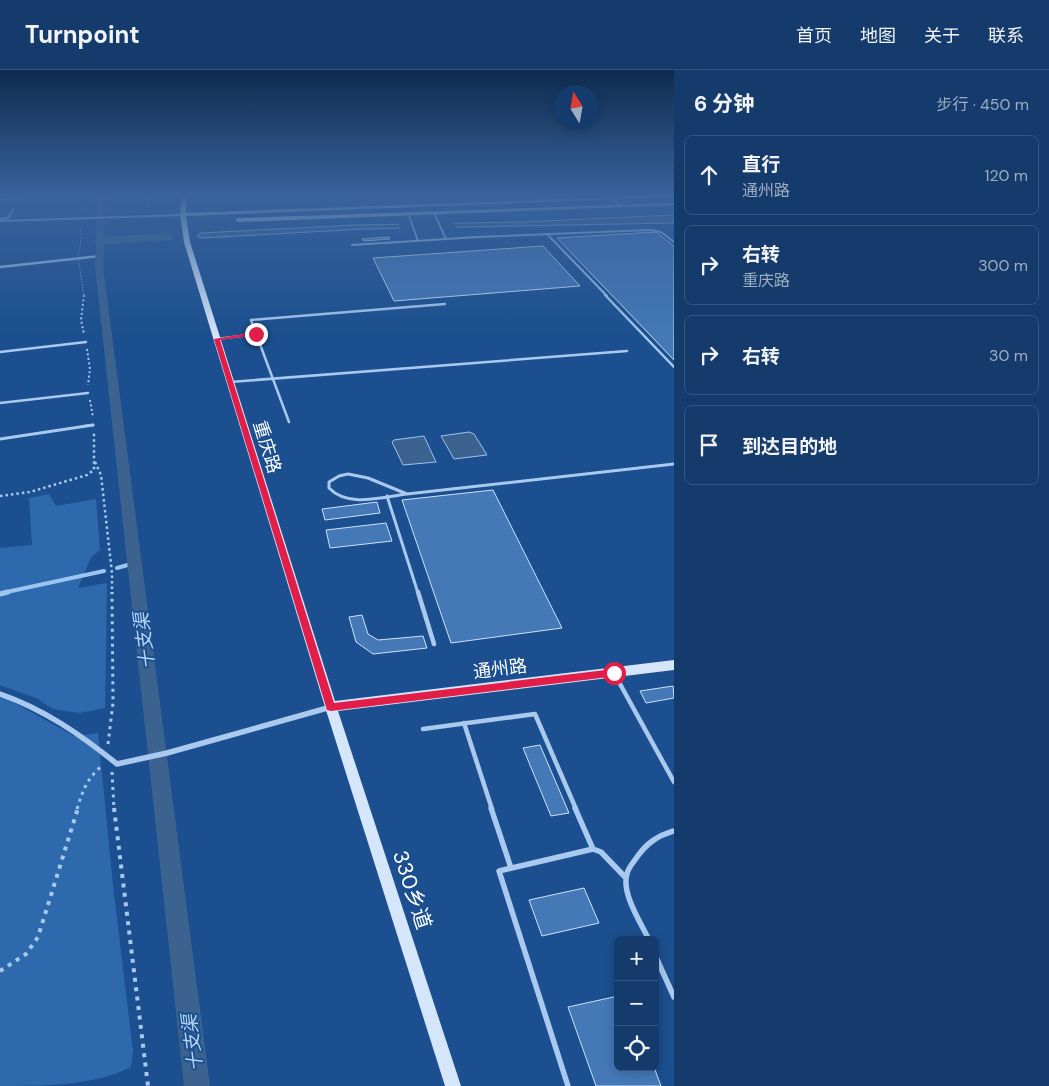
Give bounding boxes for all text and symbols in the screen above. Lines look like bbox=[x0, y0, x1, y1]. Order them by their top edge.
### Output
text: Turnpoint bbox=[25, 19, 140, 50]
text: 首页 bbox=[796, 24, 832, 48]
text: 地图 bbox=[860, 24, 896, 48]
text: 关于 bbox=[924, 24, 960, 48]
text: 联系 bbox=[988, 24, 1024, 48]
north arrow bbox=[554, 85, 599, 130]
text: 6 分钟 bbox=[694, 90, 754, 118]
text: 步行 · 450 m bbox=[936, 94, 1029, 115]
text: 直行 bbox=[742, 152, 780, 177]
icon: ahead bbox=[695, 161, 723, 189]
text: 120 m bbox=[984, 165, 1028, 186]
text: 通州路 bbox=[742, 180, 790, 201]
text: 右转 bbox=[742, 242, 780, 267]
icon: right bbox=[695, 251, 723, 279]
text: 300 m bbox=[978, 255, 1028, 276]
text: 重庆路 bbox=[742, 270, 790, 291]
route end bbox=[245, 323, 268, 346]
icon: right bbox=[695, 341, 723, 369]
text: 右转 bbox=[742, 344, 780, 369]
text: 30 m bbox=[989, 345, 1028, 366]
street label: 重庆路 bbox=[248, 418, 286, 476]
icon: arrive bbox=[695, 431, 723, 459]
text: 到达目的地 bbox=[742, 434, 837, 459]
water label: 十支渠 bbox=[128, 608, 160, 671]
street label: 通州路 bbox=[472, 654, 528, 684]
route start bbox=[603, 662, 626, 685]
street label: 330乡道 bbox=[386, 847, 438, 933]
map controls bbox=[614, 936, 659, 1071]
button: + bbox=[614, 936, 659, 981]
button: − bbox=[614, 981, 659, 1026]
water label: 十支渠 bbox=[176, 1010, 208, 1073]
button: locate bbox=[614, 1026, 659, 1071]

